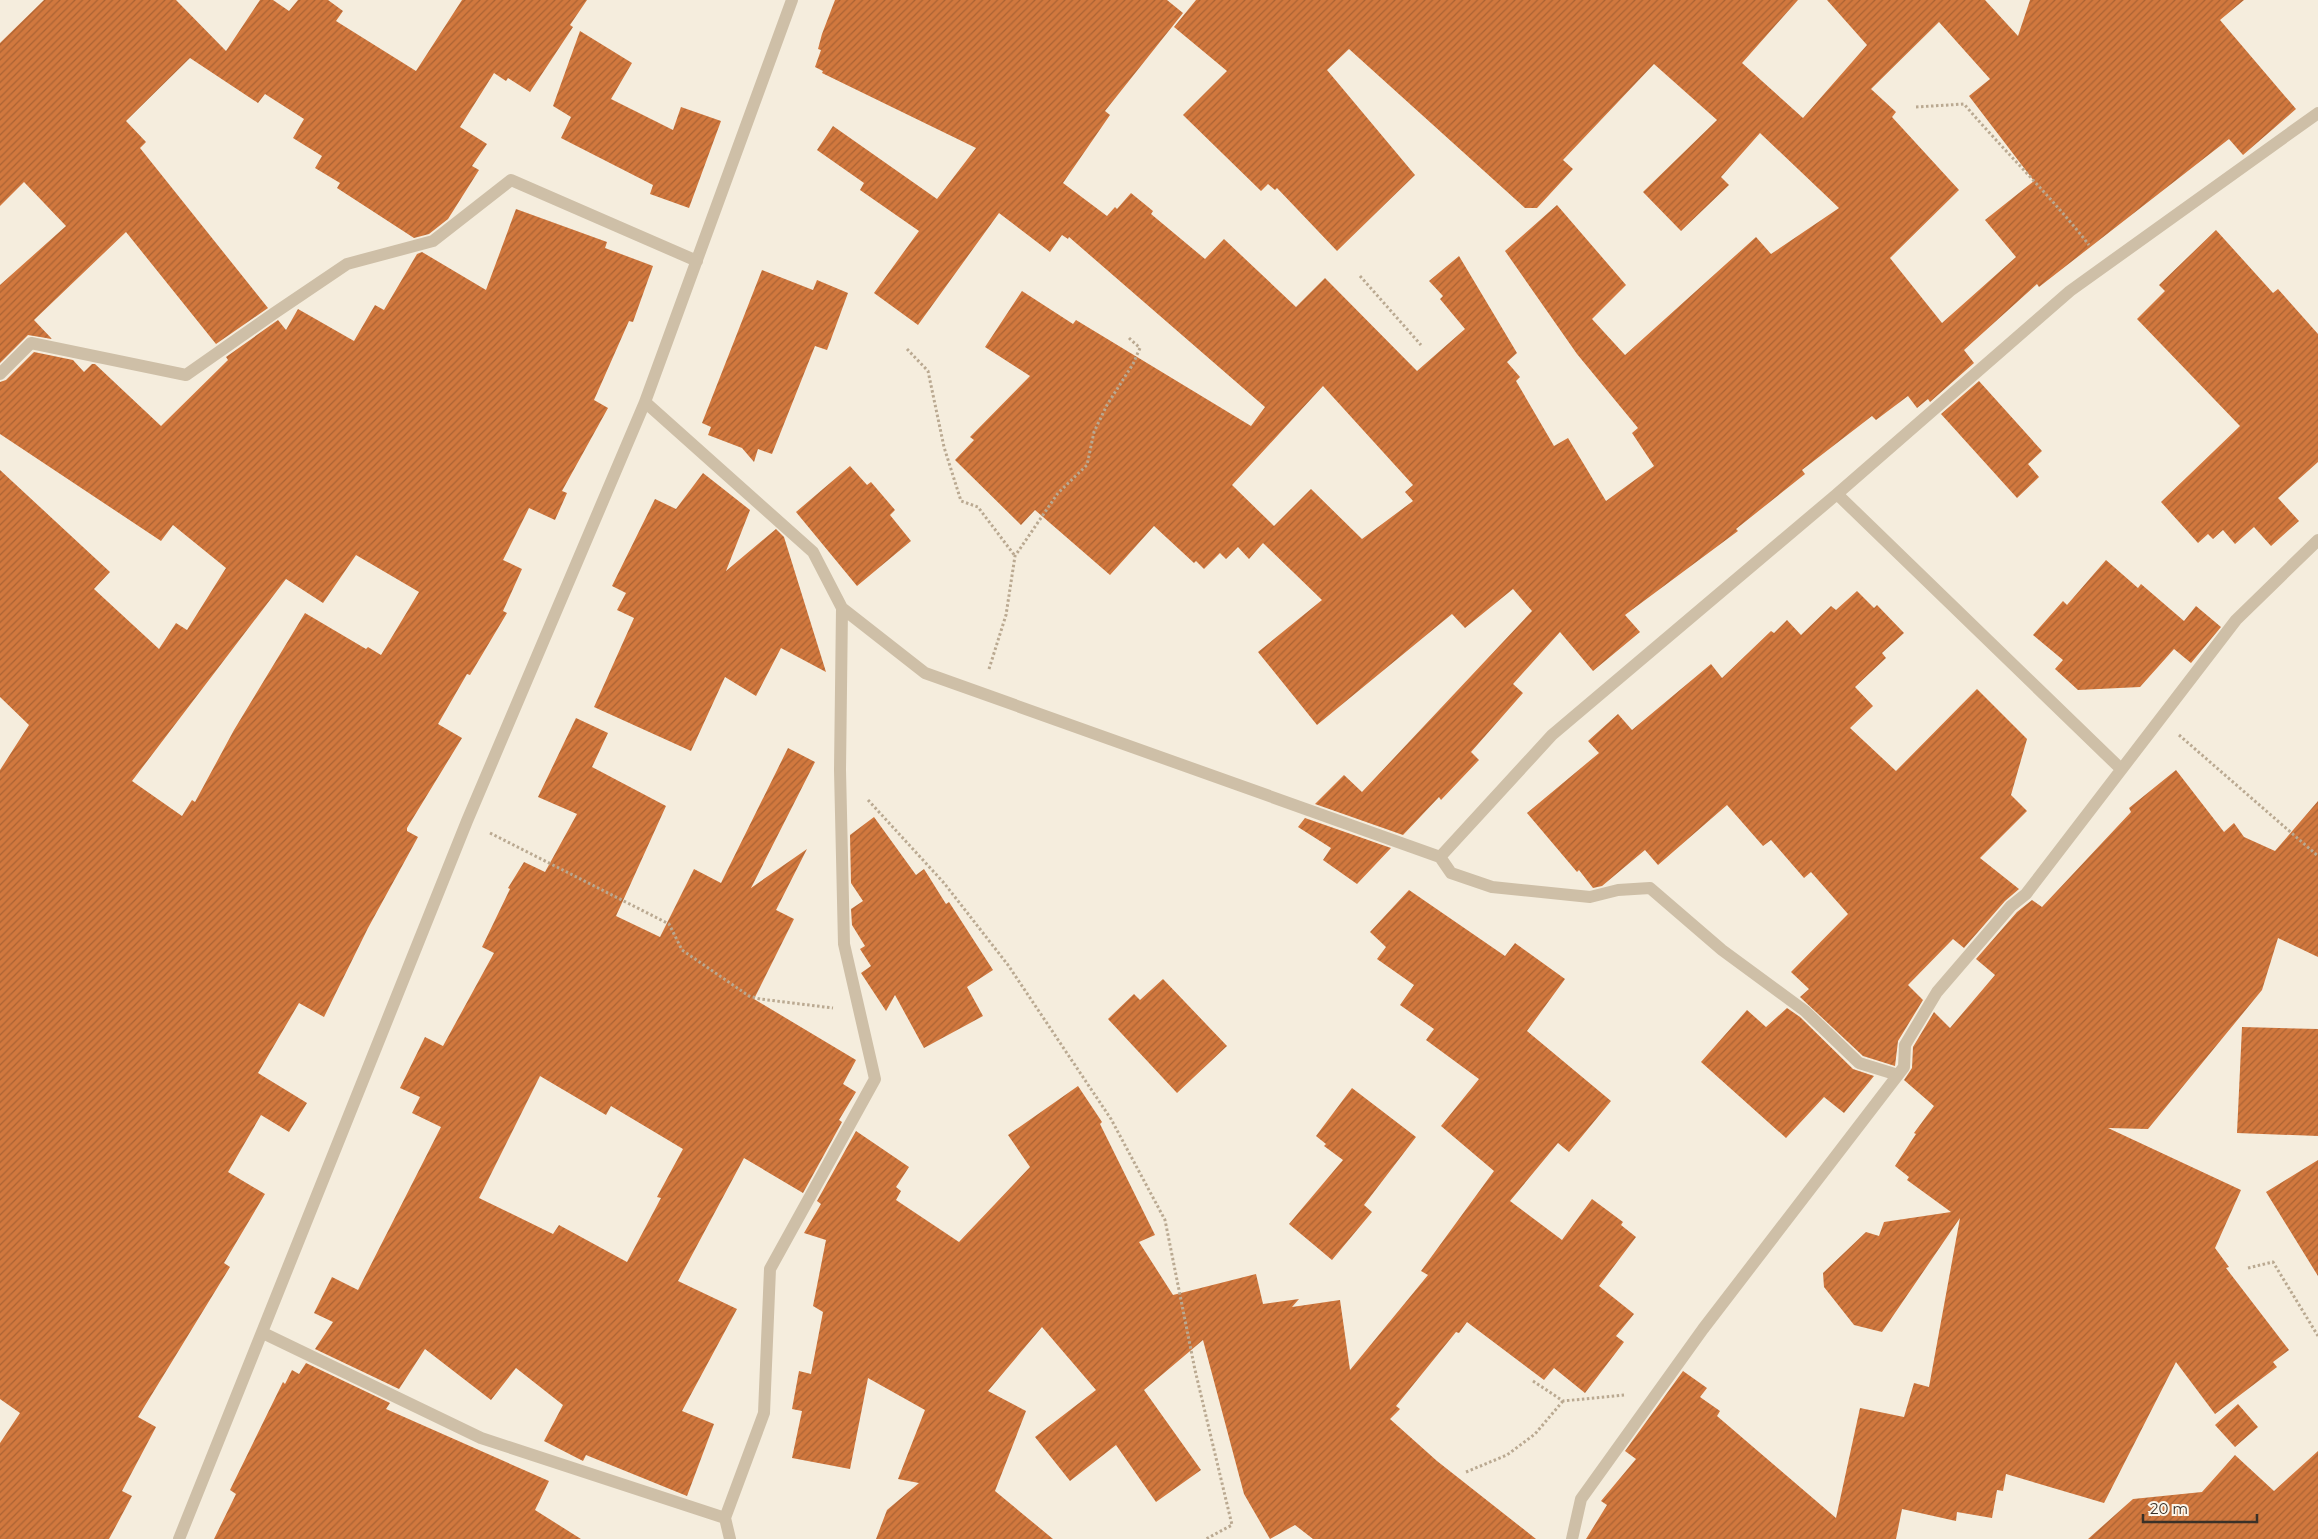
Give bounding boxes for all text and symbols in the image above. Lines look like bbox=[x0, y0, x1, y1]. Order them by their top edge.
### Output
scale bar bbox=[2143, 1492, 2257, 1524]
text: 20 m bbox=[2150, 1499, 2188, 1518]

